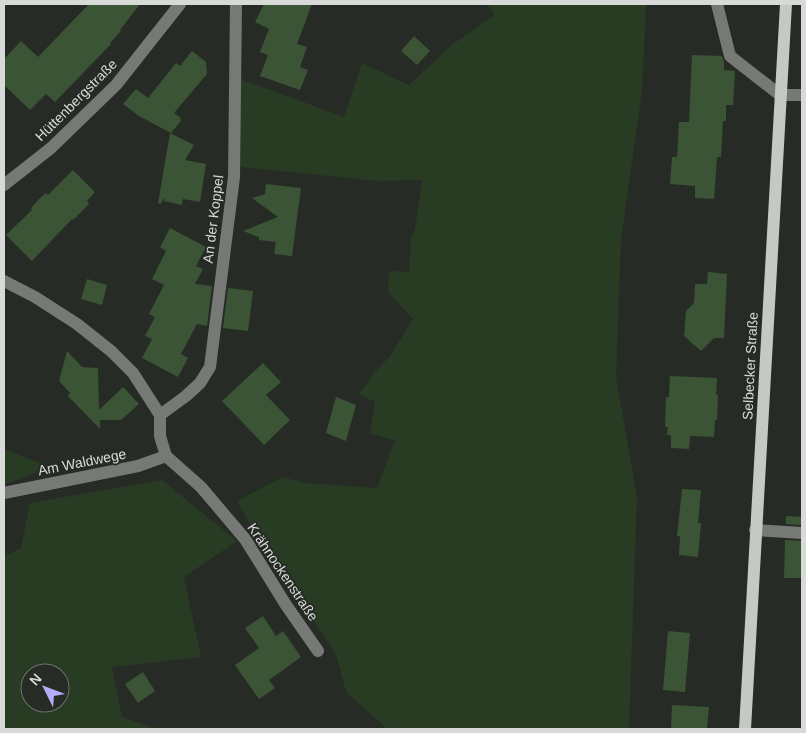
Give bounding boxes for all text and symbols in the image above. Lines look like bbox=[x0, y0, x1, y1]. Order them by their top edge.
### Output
street label: Hüttenbergstraße bbox=[32, 56, 120, 144]
street label: An der Koppel bbox=[200, 174, 226, 264]
street label: Selbecker Straße bbox=[739, 311, 761, 420]
street label: Am Waldwege bbox=[36, 446, 128, 478]
street label: Krähnockenstraße bbox=[244, 520, 322, 624]
north arrow bbox=[20, 663, 70, 713]
text: N bbox=[26, 670, 45, 688]

